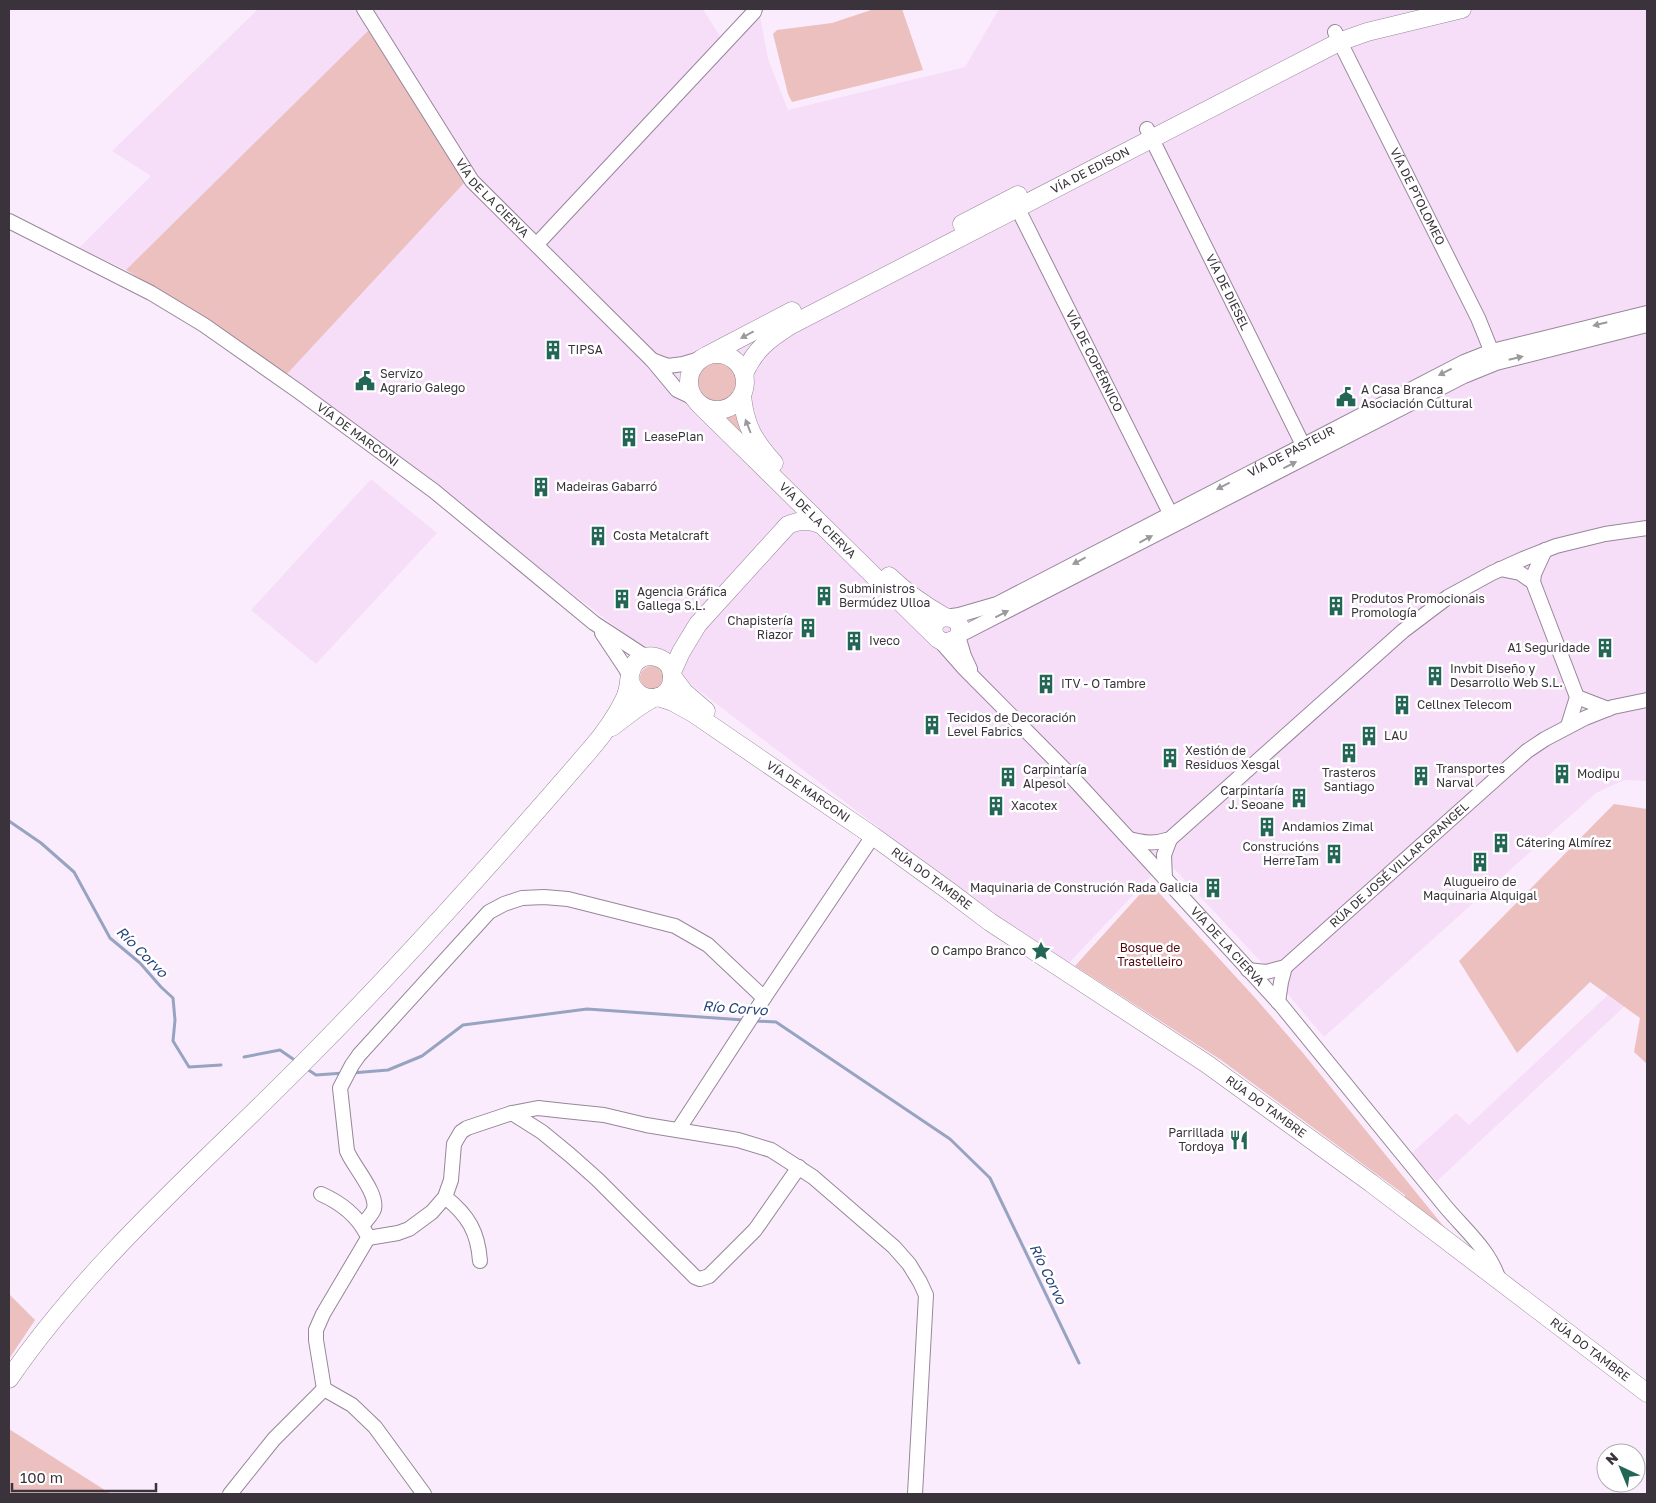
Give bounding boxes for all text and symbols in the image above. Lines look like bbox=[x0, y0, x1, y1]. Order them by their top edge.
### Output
street label: VÍA DE EDISON bbox=[1048, 143, 1132, 197]
street label: VÍA DE PTOLOMEO bbox=[1387, 145, 1448, 248]
street label: VÍA DE LA CIERVA bbox=[453, 155, 532, 240]
street label: VÍA DE DIESEL bbox=[1203, 251, 1253, 333]
street label: VÍA DE COPÉRNICO bbox=[1063, 307, 1126, 414]
one-way arrow bbox=[1592, 320, 1607, 328]
one-way arrow bbox=[741, 331, 754, 340]
building icon: TIPSA bbox=[542, 339, 564, 361]
place label: TIPSA bbox=[568, 342, 603, 357]
one-way arrow bbox=[1508, 354, 1523, 362]
place label: Servizo Agrario Galego bbox=[380, 366, 465, 395]
one-way arrow bbox=[1438, 368, 1452, 376]
public building icon: Servizo Agrario Galego bbox=[354, 370, 376, 392]
place label: A Casa Branca Asociación Cultural bbox=[1361, 382, 1473, 411]
public building icon: A Casa Branca Asociación Cultural bbox=[1335, 386, 1357, 408]
street label: VÍA DE MARCONI bbox=[314, 399, 402, 470]
one-way arrow bbox=[744, 419, 752, 434]
street label: VÍA DE PASTEUR bbox=[1245, 422, 1337, 480]
building icon: LeasePlan bbox=[618, 426, 640, 448]
place label: LeasePlan bbox=[644, 429, 704, 444]
one-way arrow bbox=[1283, 461, 1298, 470]
building icon: Madeiras Gabarró bbox=[530, 476, 552, 498]
place label: Madeiras Gabarró bbox=[556, 479, 657, 494]
street label: VÍA DE LA CIERVA bbox=[776, 479, 859, 561]
one-way arrow bbox=[1215, 482, 1230, 490]
building icon: Costa Metalcraft bbox=[587, 525, 609, 547]
place label: Costa Metalcraft bbox=[613, 528, 709, 543]
one-way arrow bbox=[1138, 535, 1153, 543]
one-way arrow bbox=[1071, 557, 1086, 565]
place label: Subministros Bermúdez Ulloa bbox=[839, 581, 930, 610]
place label: Agencia Gráfica Gallega S.L. bbox=[637, 584, 727, 613]
building icon: Subministros Bermúdez Ulloa bbox=[813, 585, 835, 607]
building icon: Agencia Gráfica Gallega S.L. bbox=[611, 588, 633, 610]
place label: Produtos Promocionais Promología bbox=[1351, 591, 1485, 620]
building icon: Produtos Promocionais Promología bbox=[1325, 595, 1347, 617]
one-way arrow bbox=[994, 610, 1009, 618]
place label: Chapistería Riazor bbox=[727, 613, 793, 642]
building icon: Chapistería Riazor bbox=[797, 617, 819, 639]
building icon: Iveco bbox=[843, 630, 865, 652]
place label: Iveco bbox=[869, 633, 900, 648]
building icon: A1 Seguridade bbox=[1594, 637, 1616, 659]
place label: A1 Seguridade bbox=[1507, 640, 1590, 655]
place label: Invbit Diseño y Desarrollo Web S.L. bbox=[1450, 661, 1563, 690]
building icon: Invbit Diseño y Desarrollo Web S.L. bbox=[1424, 665, 1446, 687]
building icon: ITV - O Tambre bbox=[1035, 673, 1057, 695]
place label: ITV - O Tambre bbox=[1061, 676, 1146, 691]
building icon: Cellnex Telecom bbox=[1391, 694, 1413, 716]
place label: Cellnex Telecom bbox=[1417, 697, 1512, 712]
place label: Tecidos de Decoración Level Fabrics bbox=[947, 710, 1076, 739]
building icon: Tecidos de Decoración Level Fabrics bbox=[921, 714, 943, 736]
building icon: LAU bbox=[1358, 725, 1380, 747]
place label: LAU bbox=[1384, 728, 1408, 743]
building icon: Trasteros Santiago bbox=[1338, 742, 1360, 764]
place label: Xestión de Residuos Xesgal bbox=[1185, 743, 1280, 772]
building icon: Xestión de Residuos Xesgal bbox=[1159, 747, 1181, 769]
street label: VÍA DE MARCONI bbox=[764, 757, 853, 825]
place label: Transportes Narval bbox=[1436, 761, 1505, 790]
place label: Carpintaría Alpesol bbox=[1023, 762, 1087, 791]
building icon: Modipu bbox=[1551, 763, 1573, 785]
place label: Trasteros Santiago bbox=[1322, 765, 1376, 794]
building icon: Transportes Narval bbox=[1410, 765, 1432, 787]
building icon: Carpintaría Alpesol bbox=[997, 766, 1019, 788]
place label: Modipu bbox=[1577, 766, 1620, 781]
place label: Carpintaría J. Seoane bbox=[1220, 783, 1284, 812]
building icon: Carpintaría J. Seoane bbox=[1288, 787, 1310, 809]
building icon: Xacotex bbox=[985, 795, 1007, 817]
place label: Xacotex bbox=[1011, 798, 1058, 813]
street label: RÚA DE JOSÉ VILLAR GRANGEL bbox=[1326, 798, 1472, 931]
building icon: Andamios Zimal bbox=[1256, 816, 1278, 838]
place label: Andamios Zimal bbox=[1282, 819, 1374, 834]
building icon: Cátering Almírez bbox=[1490, 832, 1512, 854]
place label: Cátering Almírez bbox=[1516, 835, 1611, 850]
place label: Construcións HerreTam bbox=[1242, 839, 1319, 868]
building icon: Construcións HerreTam bbox=[1323, 843, 1345, 865]
street label: RÚA DO TAMBRE bbox=[889, 844, 975, 913]
building icon: Alugueiro de Maquinaria Alquigal bbox=[1469, 851, 1491, 873]
place label: Alugueiro de Maquinaria Alquigal bbox=[1423, 874, 1537, 903]
building icon: Maquinaria de Construción Rada Galicia bbox=[1202, 877, 1224, 899]
place label: Maquinaria de Construción Rada Galicia bbox=[970, 880, 1198, 895]
street label: VÍA DE LA CIERVA bbox=[1188, 903, 1268, 989]
water label: Río Corvo bbox=[113, 923, 172, 982]
place icon: O Campo Branco bbox=[1030, 940, 1052, 962]
park label: Bosque de Trastelleiro bbox=[1117, 940, 1183, 969]
place label: O Campo Branco bbox=[930, 943, 1026, 958]
water label: Río Corvo bbox=[702, 997, 770, 1018]
street label: RÚA DO TAMBRE bbox=[1223, 1072, 1310, 1141]
place label: Parrillada Tordoya bbox=[1168, 1125, 1224, 1154]
restaurant icon: Parrillada Tordoya bbox=[1228, 1129, 1250, 1151]
water label: Río Corvo bbox=[1027, 1241, 1071, 1308]
street label: RÚA DO TAMBRE bbox=[1547, 1314, 1633, 1384]
north arrow bbox=[1596, 1443, 1646, 1493]
text: N bbox=[1602, 1448, 1621, 1468]
scale bar bbox=[12, 1460, 156, 1492]
text: 100 m bbox=[20, 1468, 63, 1486]

